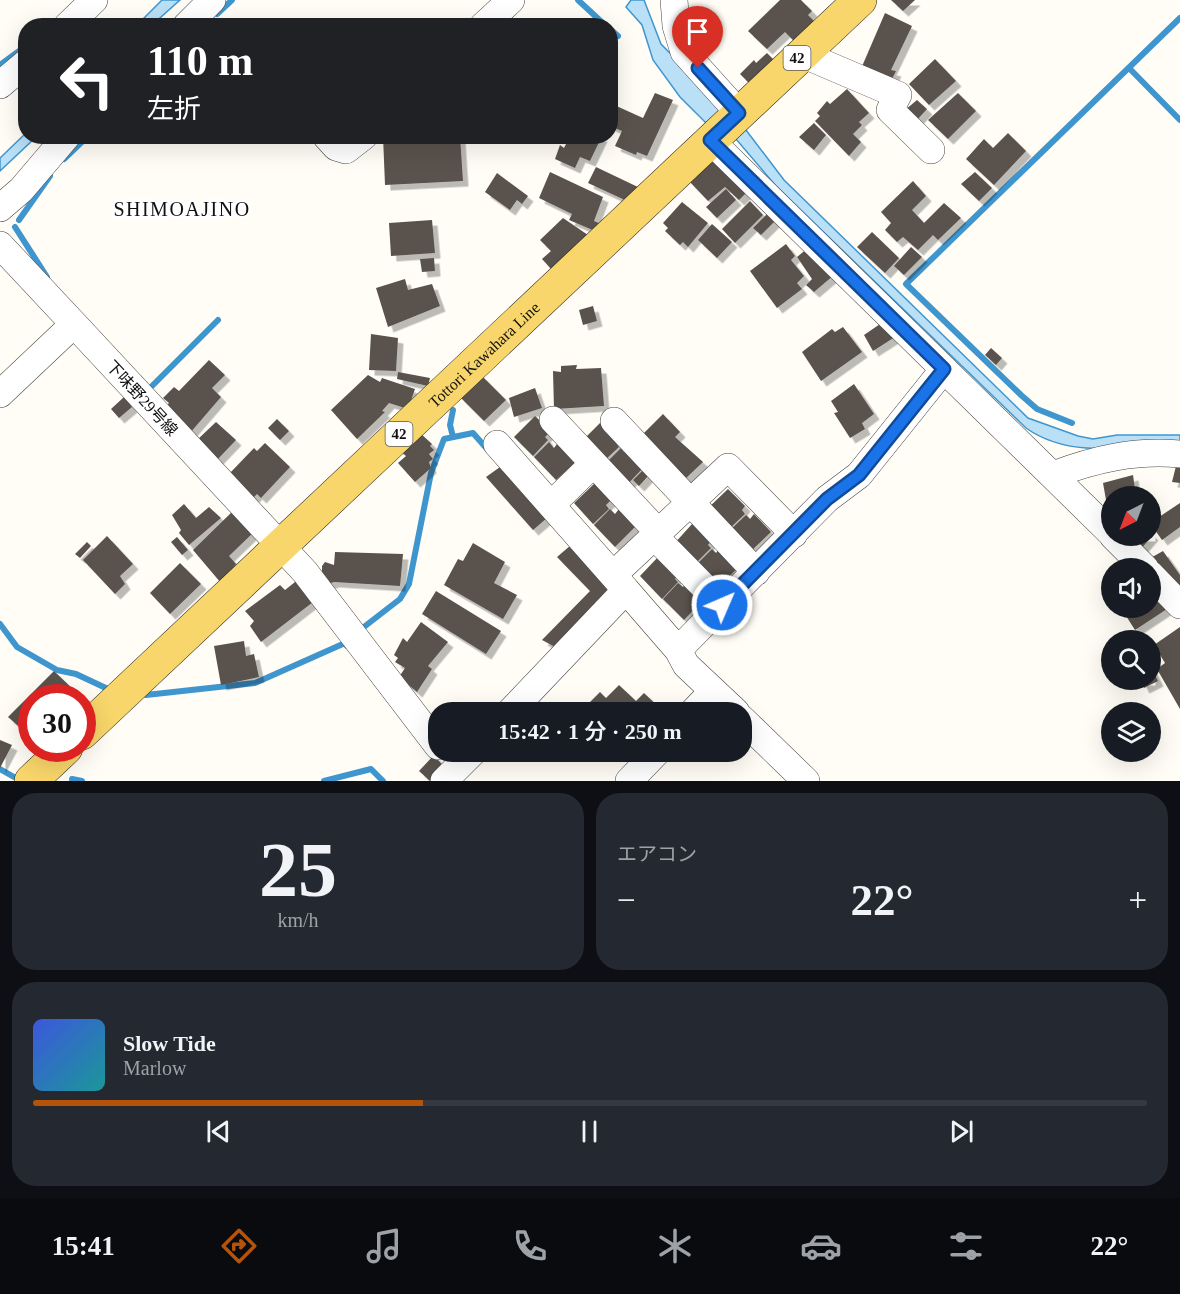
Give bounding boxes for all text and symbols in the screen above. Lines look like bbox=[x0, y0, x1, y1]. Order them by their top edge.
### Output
pin bbox=[672, 6, 723, 68]
icon: arrive bbox=[681, 15, 714, 48]
text: 110 m bbox=[147, 38, 253, 84]
icon: left bbox=[48, 42, 126, 120]
road number: 42 bbox=[784, 46, 810, 70]
text: 左折 bbox=[147, 94, 201, 124]
district label: SHIMOAJINO bbox=[113, 198, 251, 220]
street label: Tottori Kawahara Line bbox=[425, 298, 543, 411]
street label: 下味野29号線 bbox=[103, 357, 181, 439]
road number: 42 bbox=[386, 422, 412, 446]
north arrow bbox=[1101, 486, 1161, 546]
map controls bbox=[1101, 486, 1161, 762]
button: sound bbox=[1101, 558, 1161, 618]
position arrow bbox=[690, 573, 754, 637]
button: search bbox=[1101, 630, 1161, 690]
speed limit sign: 30 bbox=[18, 684, 96, 762]
button: layers bbox=[1101, 702, 1161, 762]
text: 15:42 · 1 分 · 250 m bbox=[498, 719, 682, 744]
text: 25 bbox=[259, 826, 337, 913]
text: エアコン bbox=[617, 843, 697, 865]
text: 22° bbox=[851, 875, 914, 925]
text: − bbox=[617, 882, 636, 918]
text: + bbox=[1128, 882, 1147, 918]
text: km/h bbox=[277, 909, 319, 931]
text: Slow Tide bbox=[123, 1031, 216, 1056]
text: Marlow bbox=[123, 1057, 186, 1079]
icon: previous bbox=[202, 1115, 235, 1148]
icon: pause bbox=[573, 1115, 606, 1148]
icon: next bbox=[945, 1115, 978, 1148]
icon: directions bbox=[218, 1225, 260, 1267]
icon: music bbox=[363, 1225, 405, 1267]
icon: phone bbox=[509, 1225, 551, 1267]
icon: climate bbox=[654, 1225, 696, 1267]
icon: car bbox=[800, 1225, 842, 1267]
icon: filters bbox=[945, 1225, 987, 1267]
text: 15:41 bbox=[52, 1231, 115, 1261]
text: 22° bbox=[1090, 1231, 1128, 1261]

